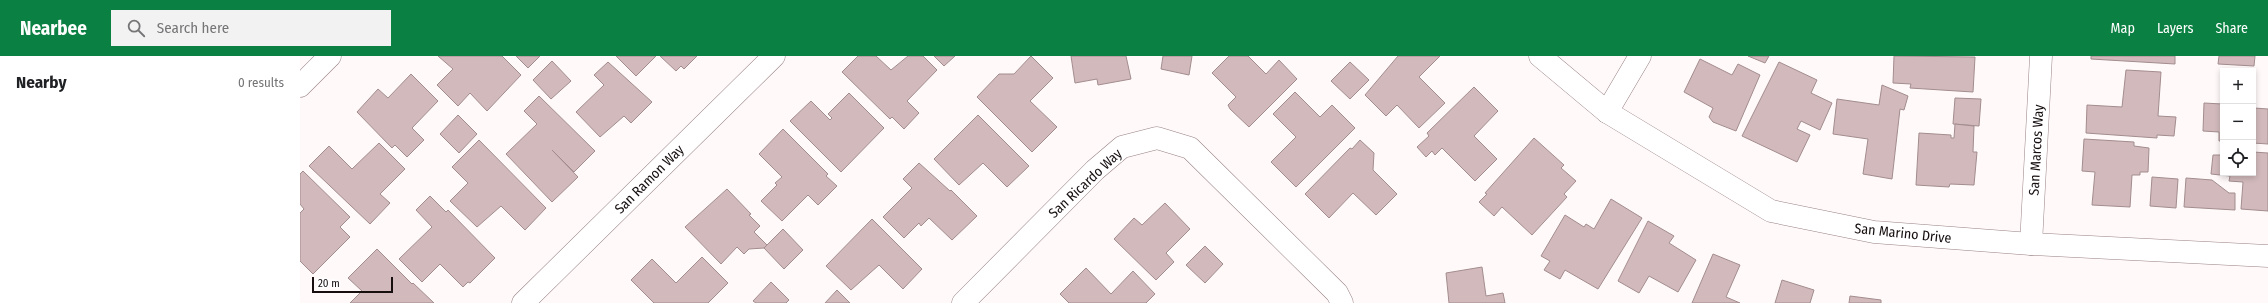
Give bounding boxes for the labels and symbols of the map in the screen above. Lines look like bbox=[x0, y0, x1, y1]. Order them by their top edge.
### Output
street label: San Marcos Way bbox=[2026, 103, 2047, 196]
street label: San Ramon Way bbox=[611, 141, 688, 217]
street label: San Ricardo Way bbox=[1045, 145, 1126, 222]
street label: San Marino Drive bbox=[1854, 220, 1952, 247]
scale bar bbox=[312, 275, 393, 294]

